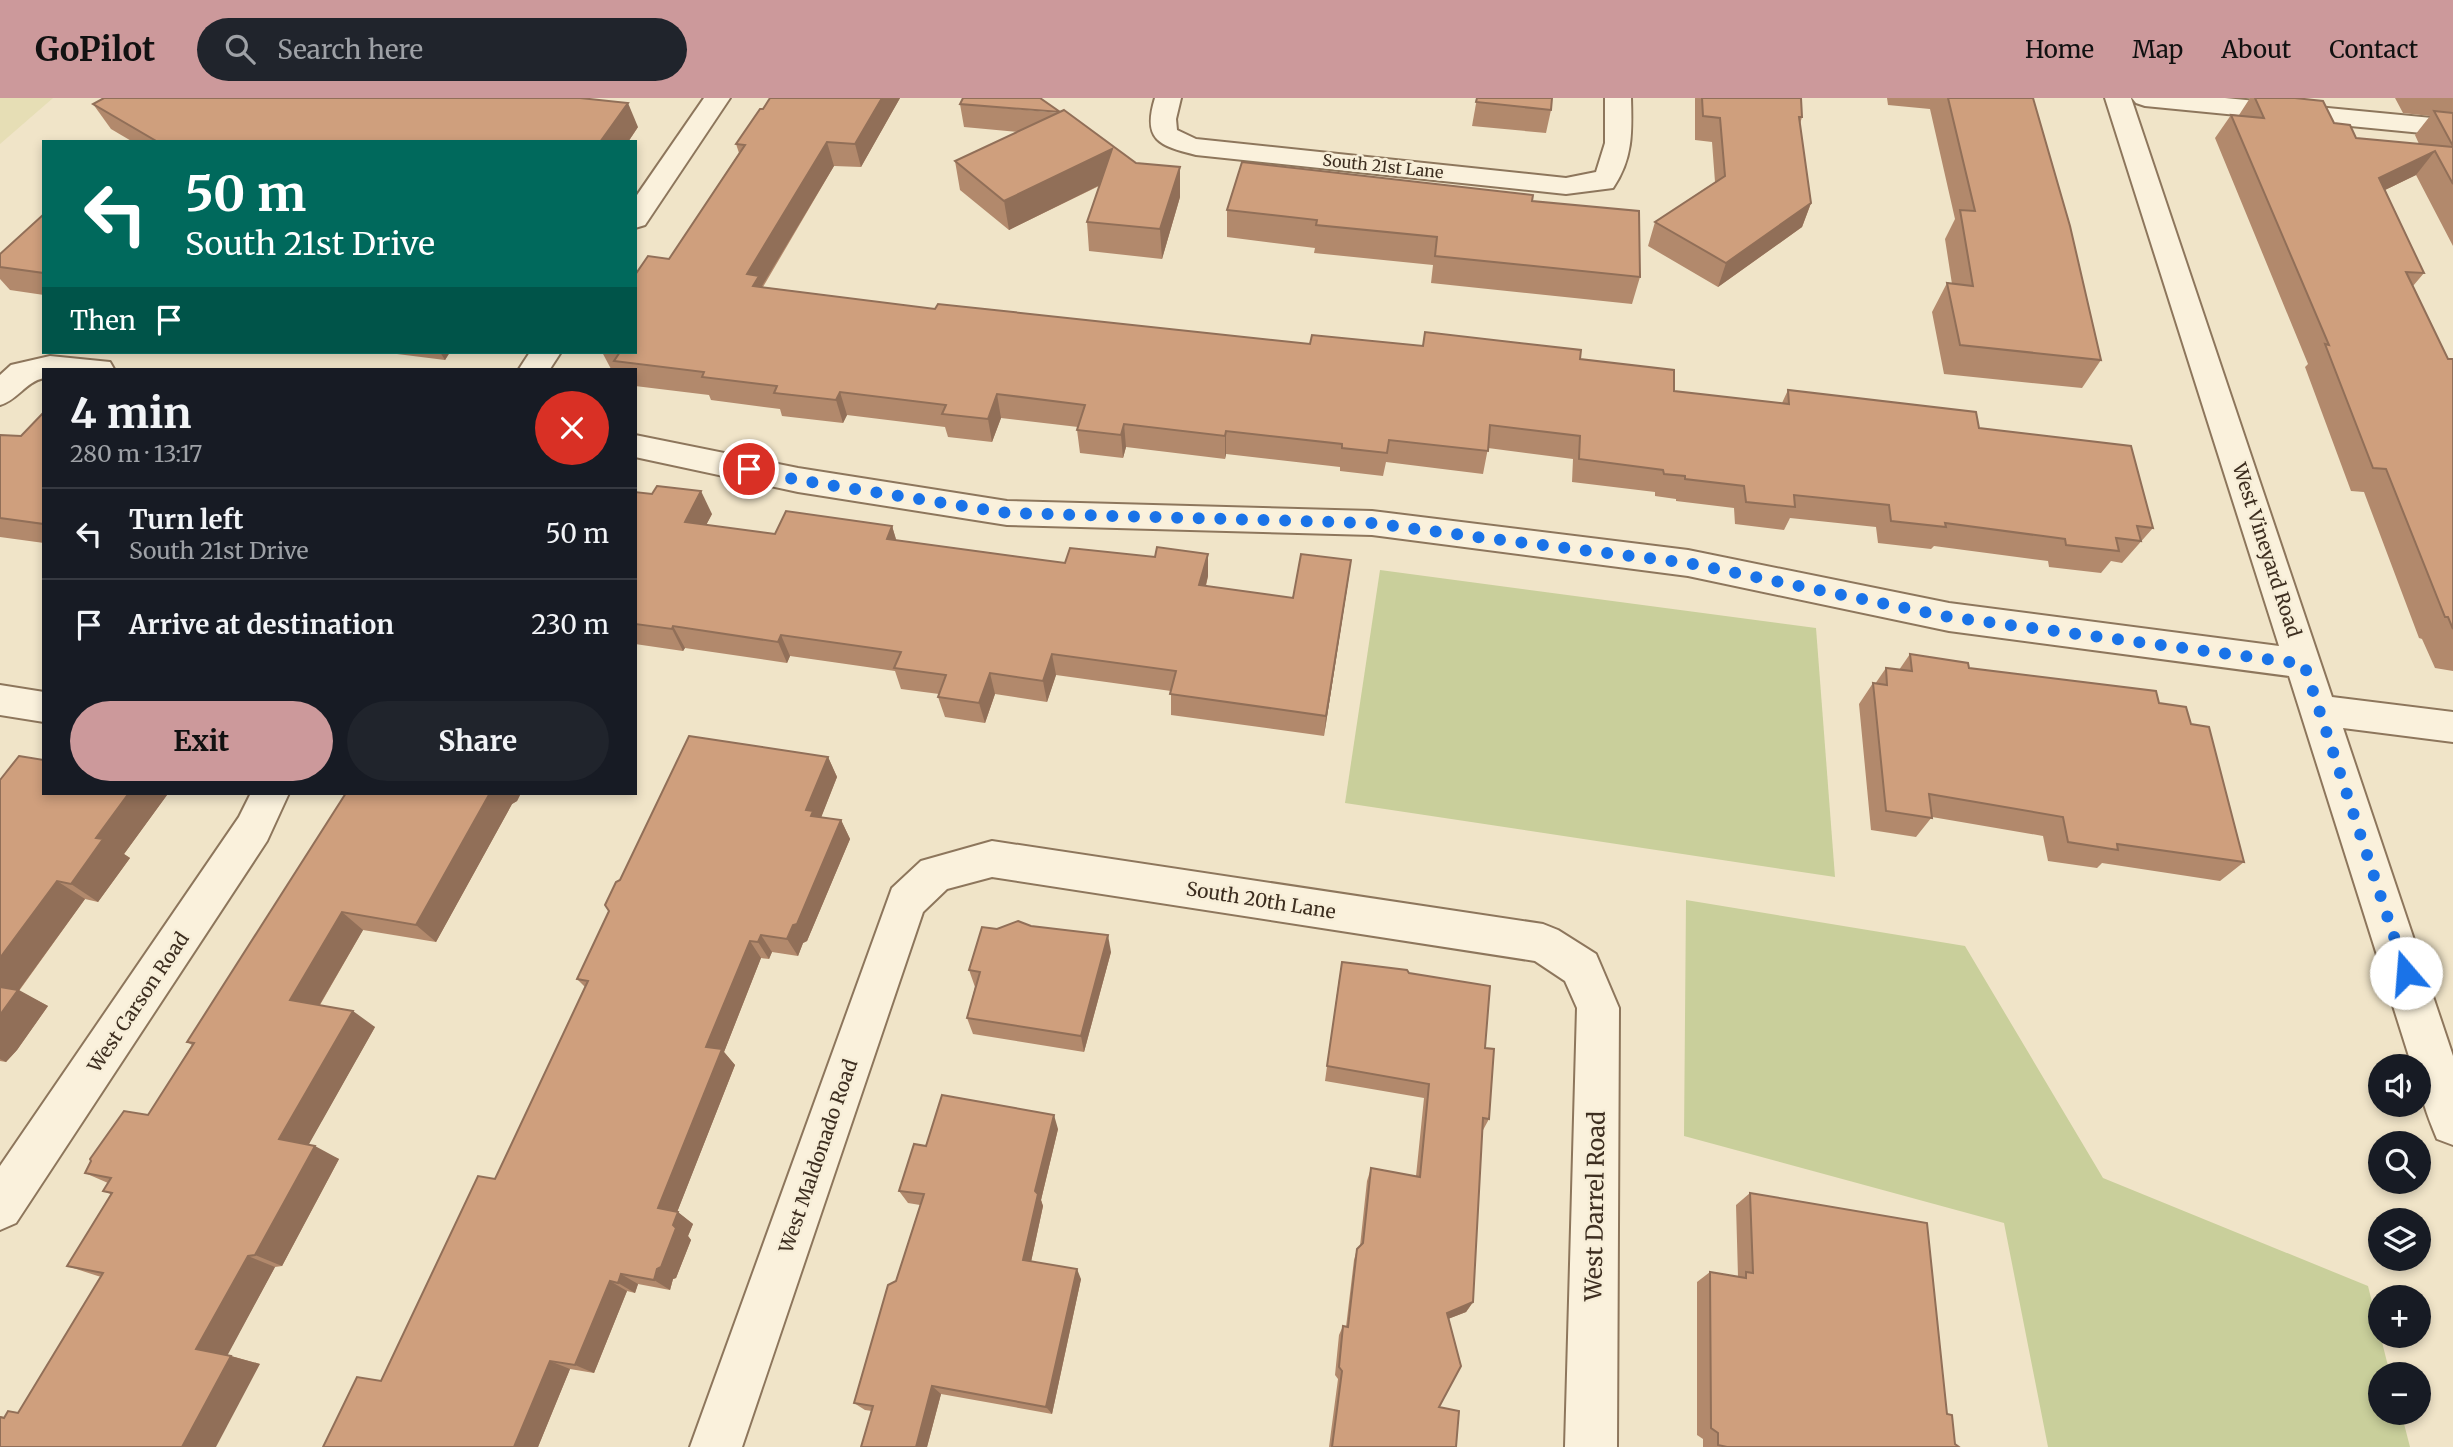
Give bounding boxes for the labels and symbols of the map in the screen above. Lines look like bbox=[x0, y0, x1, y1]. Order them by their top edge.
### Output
street label: South 21st Lane bbox=[1322, 150, 1444, 182]
pin bbox=[719, 439, 779, 499]
street label: West Vineyard Road bbox=[2227, 459, 2306, 640]
street label: South 20th Lane bbox=[1184, 876, 1338, 924]
street label: West Carson Road bbox=[82, 927, 194, 1078]
position arrow bbox=[2369, 936, 2443, 1010]
street label: West Maldonado Road bbox=[773, 1056, 862, 1257]
street label: West Darrel Road bbox=[1578, 1111, 1611, 1302]

